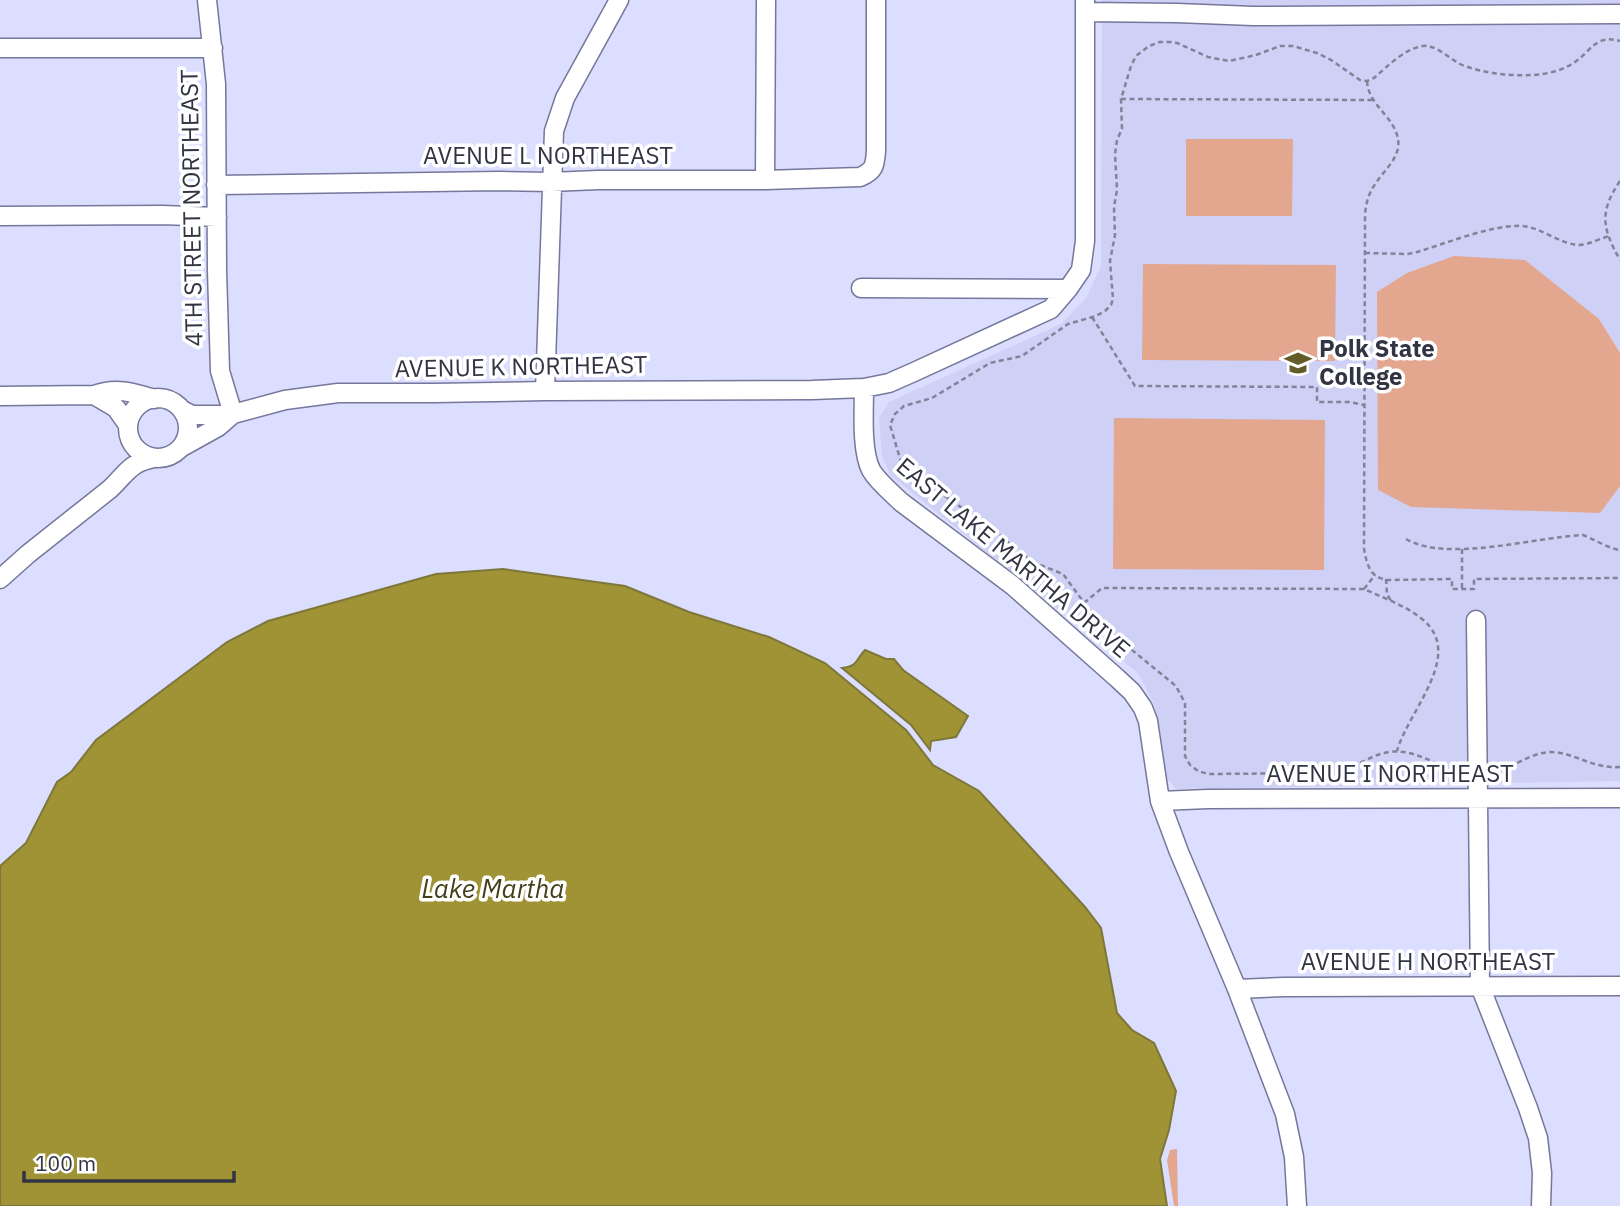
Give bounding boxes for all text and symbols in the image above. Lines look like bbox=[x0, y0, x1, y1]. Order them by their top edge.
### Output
street label: 4TH STREET NORTHEAST bbox=[173, 69, 209, 347]
street label: AVENUE L NORTHEAST bbox=[423, 139, 673, 171]
place label: Polk State College bbox=[1319, 332, 1435, 392]
street label: AVENUE K NORTHEAST bbox=[394, 348, 648, 384]
school or university icon: Polk State College bbox=[1283, 348, 1313, 378]
street label: EAST LAKE MARTHA DRIVE bbox=[890, 450, 1137, 665]
street label: AVENUE I NORTHEAST bbox=[1266, 757, 1514, 789]
water label: Lake Martha bbox=[421, 871, 565, 905]
street label: AVENUE H NORTHEAST bbox=[1301, 945, 1556, 977]
scale bar bbox=[24, 1140, 234, 1184]
text: 100 m bbox=[35, 1149, 96, 1177]

